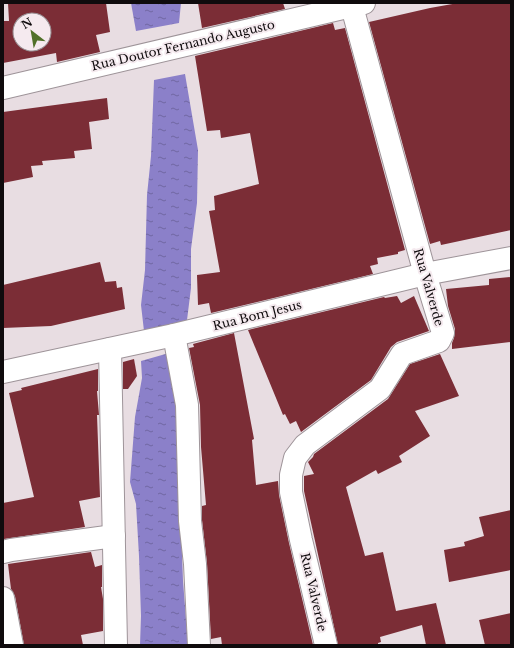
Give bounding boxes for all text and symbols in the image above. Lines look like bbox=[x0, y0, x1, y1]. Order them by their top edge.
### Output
north arrow bbox=[12, 12, 52, 52]
text: N bbox=[19, 14, 35, 32]
street label: Rua Doutor Fernando Augusto bbox=[90, 17, 276, 73]
street label: Rua Valverde bbox=[411, 246, 447, 328]
street label: Rua Bom Jesus bbox=[211, 297, 303, 333]
street label: Rua Valverde bbox=[298, 551, 330, 633]

